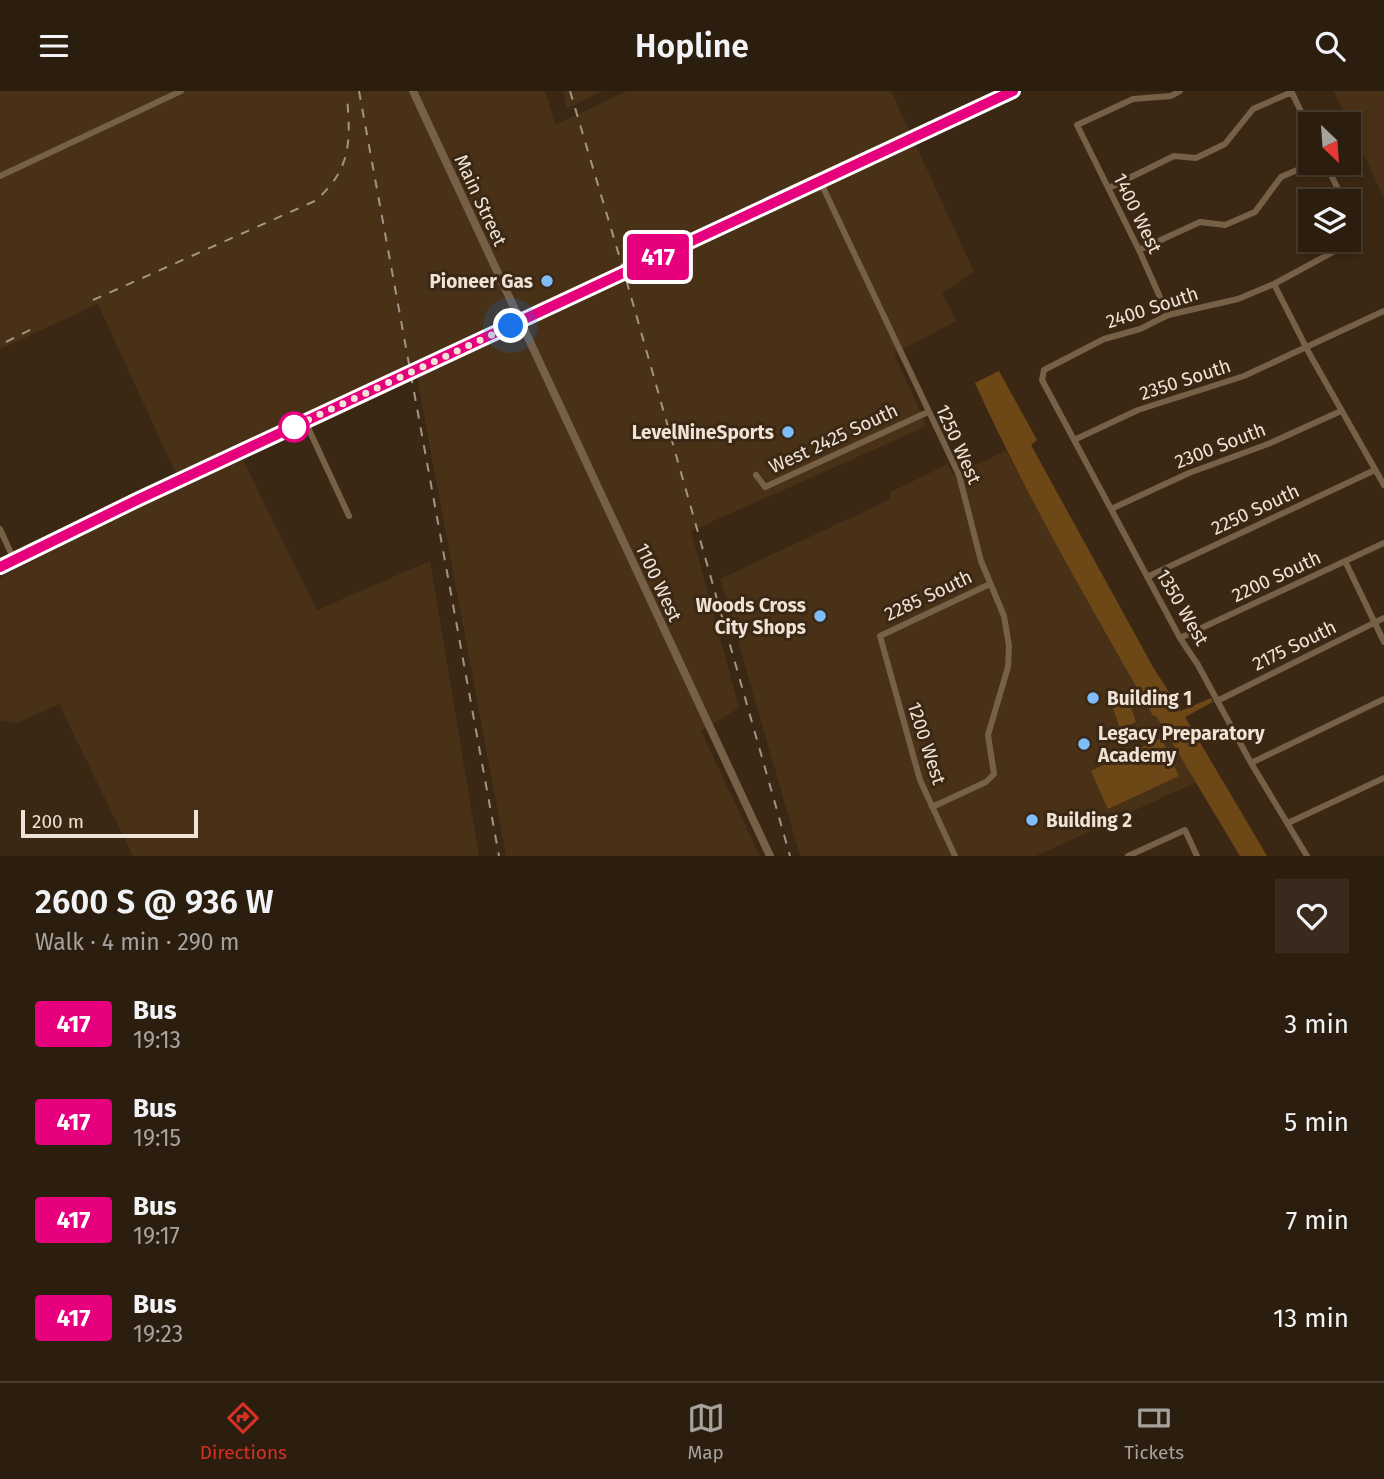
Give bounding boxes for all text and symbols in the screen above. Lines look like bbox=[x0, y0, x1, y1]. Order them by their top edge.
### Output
icon: menu bbox=[35, 27, 73, 65]
text: Hopline bbox=[635, 27, 749, 65]
icon: search bbox=[1311, 27, 1349, 65]
north arrow bbox=[1298, 112, 1362, 175]
map controls bbox=[1298, 112, 1361, 252]
street label: Main Street bbox=[449, 151, 512, 250]
street label: 1400 West bbox=[1108, 169, 1167, 257]
button: layers bbox=[1298, 189, 1361, 252]
line badge: 417 bbox=[618, 234, 698, 280]
text: 417 bbox=[641, 243, 675, 271]
place label: Pioneer Gas bbox=[429, 270, 533, 293]
marker: Pioneer Gas bbox=[539, 273, 555, 289]
street label: 2400 South bbox=[1103, 282, 1201, 333]
your location bbox=[493, 308, 528, 343]
street label: 2350 South bbox=[1137, 354, 1234, 405]
street label: West 2425 South bbox=[765, 399, 901, 478]
street label: 1250 West bbox=[931, 401, 986, 488]
unlabelled marker bbox=[279, 412, 309, 442]
street label: 2300 South bbox=[1171, 418, 1269, 473]
place label: LevelNineSports bbox=[632, 421, 774, 444]
marker: LevelNineSports bbox=[780, 424, 796, 440]
street label: 2250 South bbox=[1208, 479, 1303, 540]
street label: 1100 West bbox=[630, 539, 687, 625]
street label: 2200 South bbox=[1228, 546, 1324, 607]
street label: 2285 South bbox=[881, 565, 976, 626]
street label: 1350 West bbox=[1151, 565, 1214, 650]
place label: Woods Cross City Shops bbox=[696, 594, 806, 639]
marker: Woods Cross City Shops bbox=[812, 608, 828, 624]
street label: 2175 South bbox=[1249, 615, 1340, 676]
place label: Building 1 bbox=[1107, 687, 1192, 710]
marker: Building 1 bbox=[1085, 690, 1101, 706]
street label: 1200 West bbox=[902, 699, 951, 787]
place label: Legacy Preparatory Academy bbox=[1097, 722, 1265, 767]
marker: Legacy Preparatory Academy bbox=[1076, 736, 1092, 752]
scale bar bbox=[21, 807, 198, 839]
place label: Building 2 bbox=[1046, 809, 1132, 832]
text: 200 m bbox=[32, 810, 84, 833]
marker: Building 2 bbox=[1024, 812, 1040, 828]
button: heart bbox=[1275, 879, 1349, 953]
text: 2600 S @ 936 W bbox=[35, 882, 274, 922]
text: Walk · 4 min · 290 m bbox=[35, 928, 239, 956]
text: Bus bbox=[133, 995, 176, 1026]
text: 3 min bbox=[1284, 1009, 1349, 1040]
text: 417 bbox=[56, 1010, 91, 1038]
text: 19:13 bbox=[133, 1026, 181, 1054]
text: Bus bbox=[133, 1093, 176, 1124]
text: 5 min bbox=[1284, 1107, 1349, 1138]
text: 417 bbox=[56, 1108, 91, 1136]
text: 19:15 bbox=[133, 1124, 181, 1152]
text: Bus bbox=[133, 1191, 176, 1222]
text: 7 min bbox=[1286, 1205, 1349, 1236]
text: 417 bbox=[56, 1206, 91, 1234]
text: 19:17 bbox=[133, 1222, 180, 1250]
text: Bus bbox=[133, 1289, 176, 1320]
text: 13 min bbox=[1273, 1303, 1349, 1334]
text: 417 bbox=[56, 1304, 91, 1332]
text: 19:23 bbox=[133, 1320, 183, 1348]
tab: Directions bbox=[200, 1399, 287, 1464]
tab: Map bbox=[687, 1399, 725, 1464]
tab: Tickets bbox=[1124, 1399, 1184, 1464]

